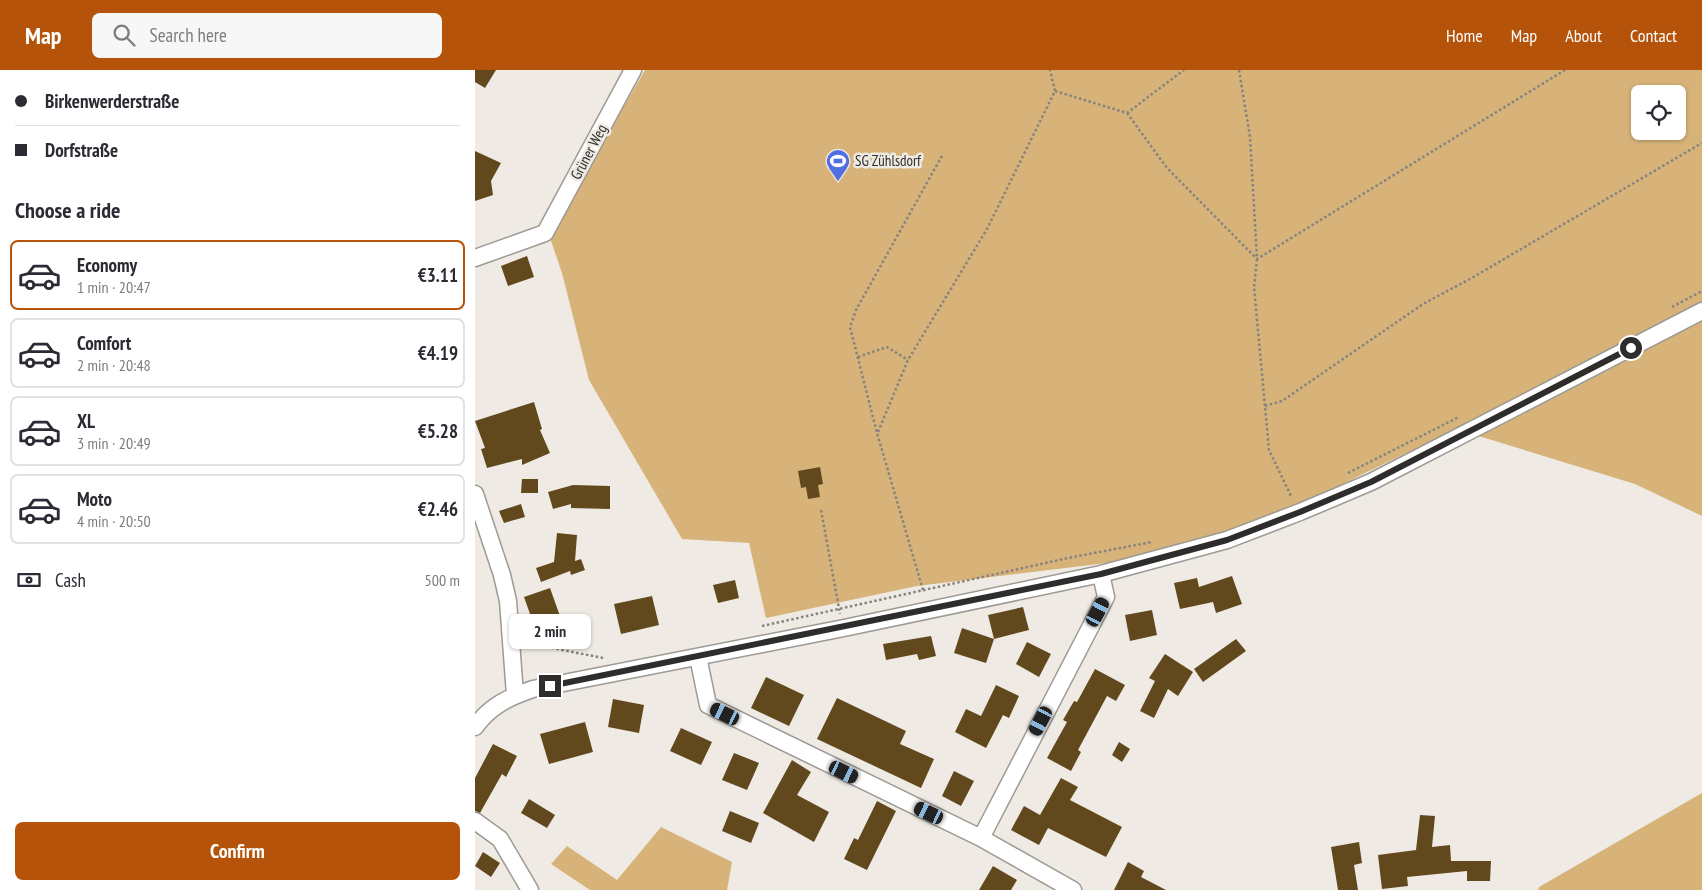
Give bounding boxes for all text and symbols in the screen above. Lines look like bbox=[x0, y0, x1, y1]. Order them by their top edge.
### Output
search box bbox=[92, 13, 442, 58]
text: Map bbox=[25, 20, 62, 51]
icon: search bbox=[110, 21, 138, 49]
text: Search here bbox=[150, 23, 227, 47]
text: Home bbox=[1446, 24, 1483, 47]
text: Map bbox=[1511, 24, 1537, 47]
text: About bbox=[1565, 24, 1602, 47]
text: Contact bbox=[1630, 24, 1677, 47]
map controls bbox=[1631, 85, 1686, 140]
button: locate bbox=[1631, 85, 1686, 140]
text: Birkenwerderstraße bbox=[45, 89, 179, 113]
street label: Grüner Weg bbox=[566, 121, 611, 183]
text: Dorfstraße bbox=[45, 138, 118, 162]
sports icon: SG Zühlsdorf bbox=[825, 148, 851, 182]
place label: SG Zühlsdorf bbox=[855, 151, 922, 170]
text: Choose a ride bbox=[15, 196, 120, 224]
icon: car bbox=[17, 253, 62, 298]
text: Economy bbox=[77, 253, 137, 277]
text: €3.11 bbox=[418, 263, 458, 287]
text: 1 min · 20:47 bbox=[77, 277, 151, 297]
icon: car bbox=[17, 331, 62, 376]
text: Comfort bbox=[77, 331, 131, 355]
route start bbox=[1620, 337, 1642, 359]
text: €4.19 bbox=[418, 341, 458, 365]
text: 2 min · 20:48 bbox=[77, 355, 151, 375]
icon: car bbox=[17, 409, 62, 454]
text: XL bbox=[77, 409, 95, 433]
text: €5.28 bbox=[418, 419, 458, 443]
text: 3 min · 20:49 bbox=[77, 433, 151, 453]
icon: car bbox=[17, 487, 62, 532]
text: Moto bbox=[77, 487, 112, 511]
text: €2.46 bbox=[418, 497, 458, 521]
text: 4 min · 20:50 bbox=[77, 511, 151, 531]
icon: cash bbox=[15, 566, 43, 594]
text: Cash bbox=[55, 568, 86, 592]
text: 500 m bbox=[425, 570, 460, 590]
car bbox=[1084, 595, 1111, 629]
callout: 2 min bbox=[509, 614, 591, 648]
text: 2 min bbox=[534, 621, 566, 641]
route end bbox=[539, 675, 561, 697]
car bbox=[708, 701, 741, 727]
car bbox=[1027, 704, 1054, 738]
car bbox=[827, 759, 860, 785]
car bbox=[912, 800, 945, 826]
button: Confirm bbox=[15, 822, 460, 880]

